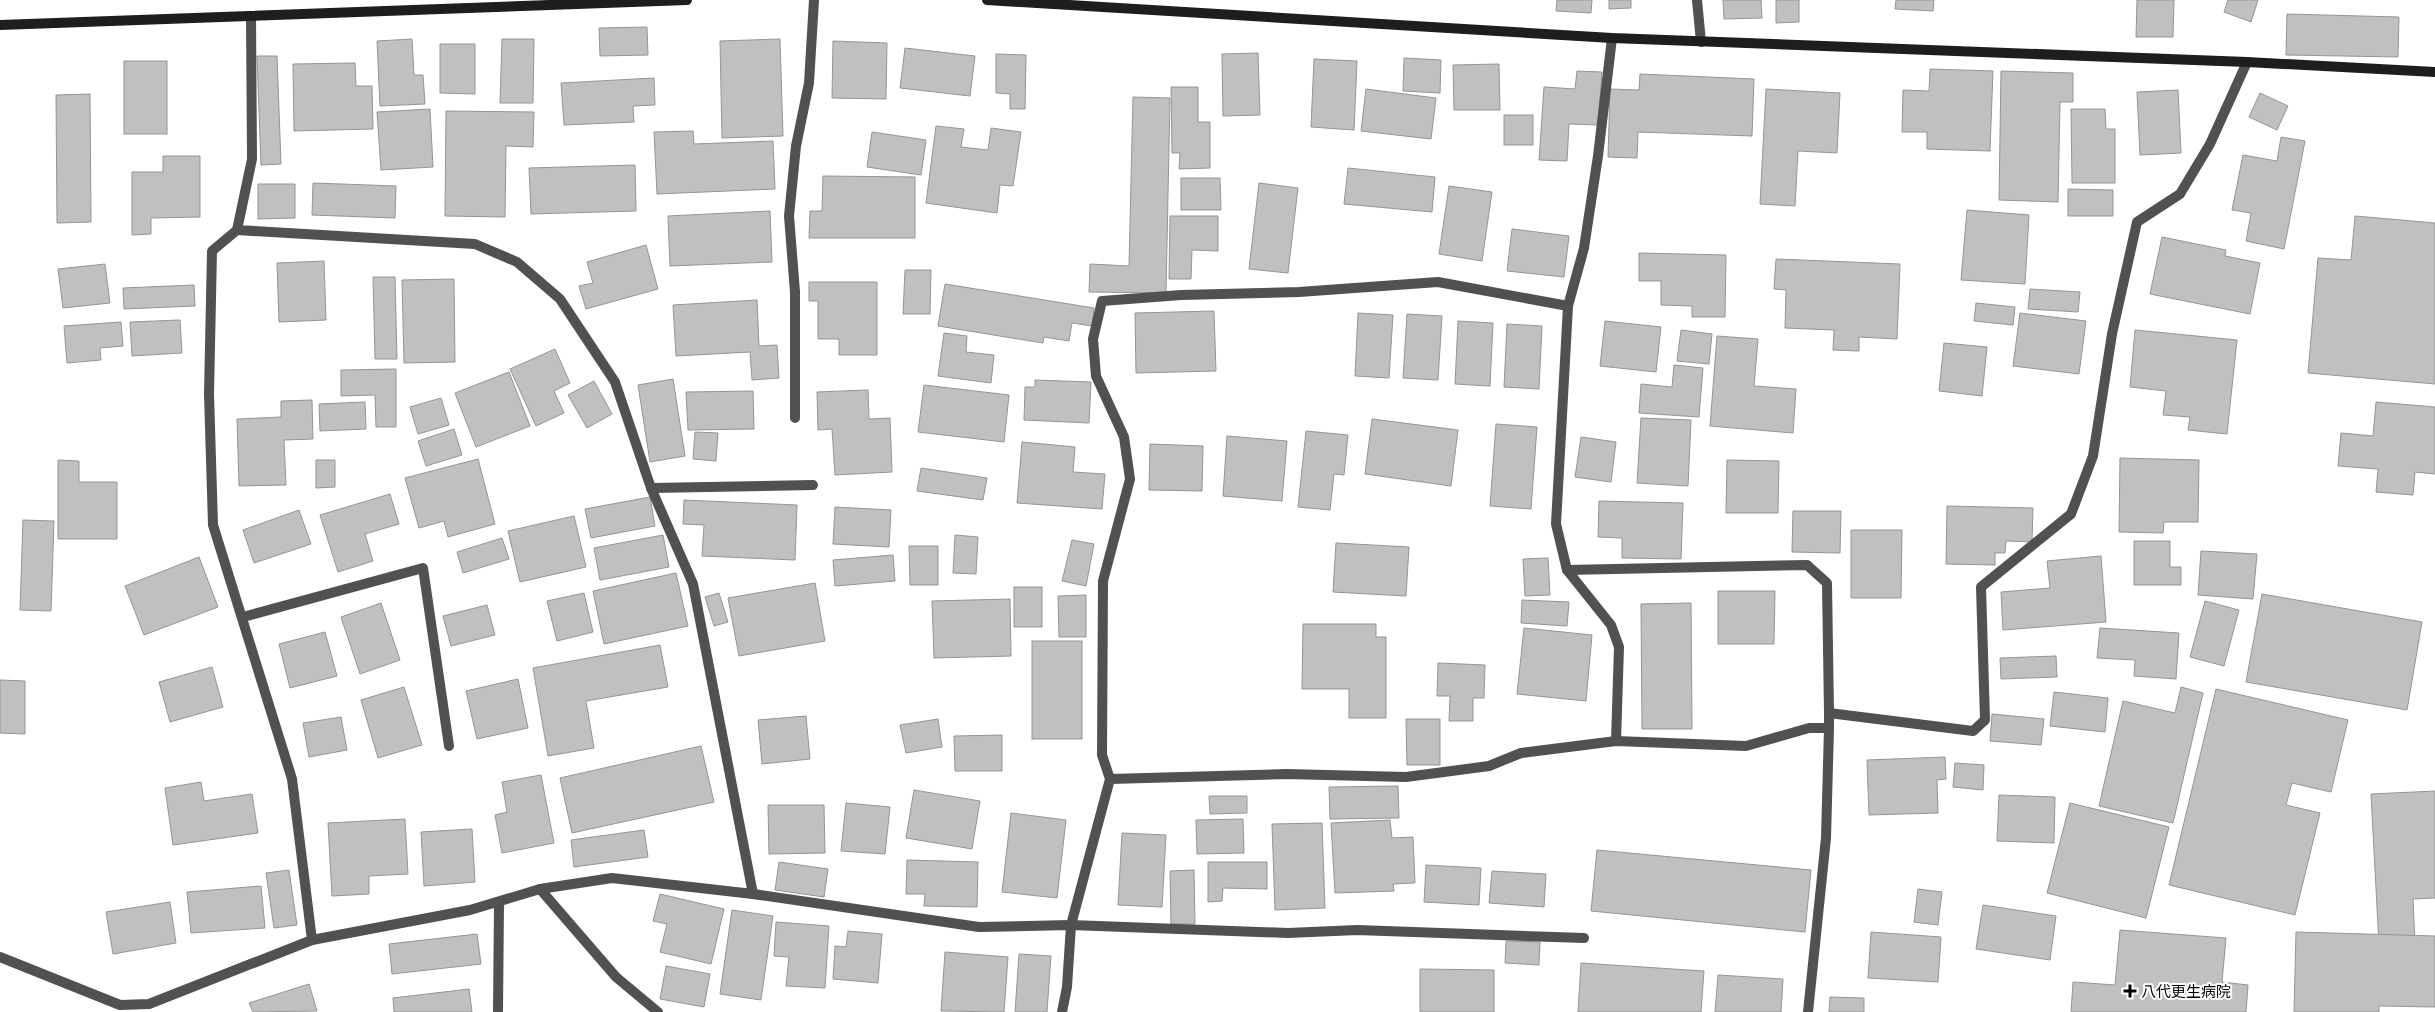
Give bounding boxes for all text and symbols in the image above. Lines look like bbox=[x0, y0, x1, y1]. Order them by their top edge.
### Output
place label: 八代更生病院 bbox=[2141, 983, 2231, 1000]
marker: 八代更生病院 bbox=[2123, 984, 2137, 998]

